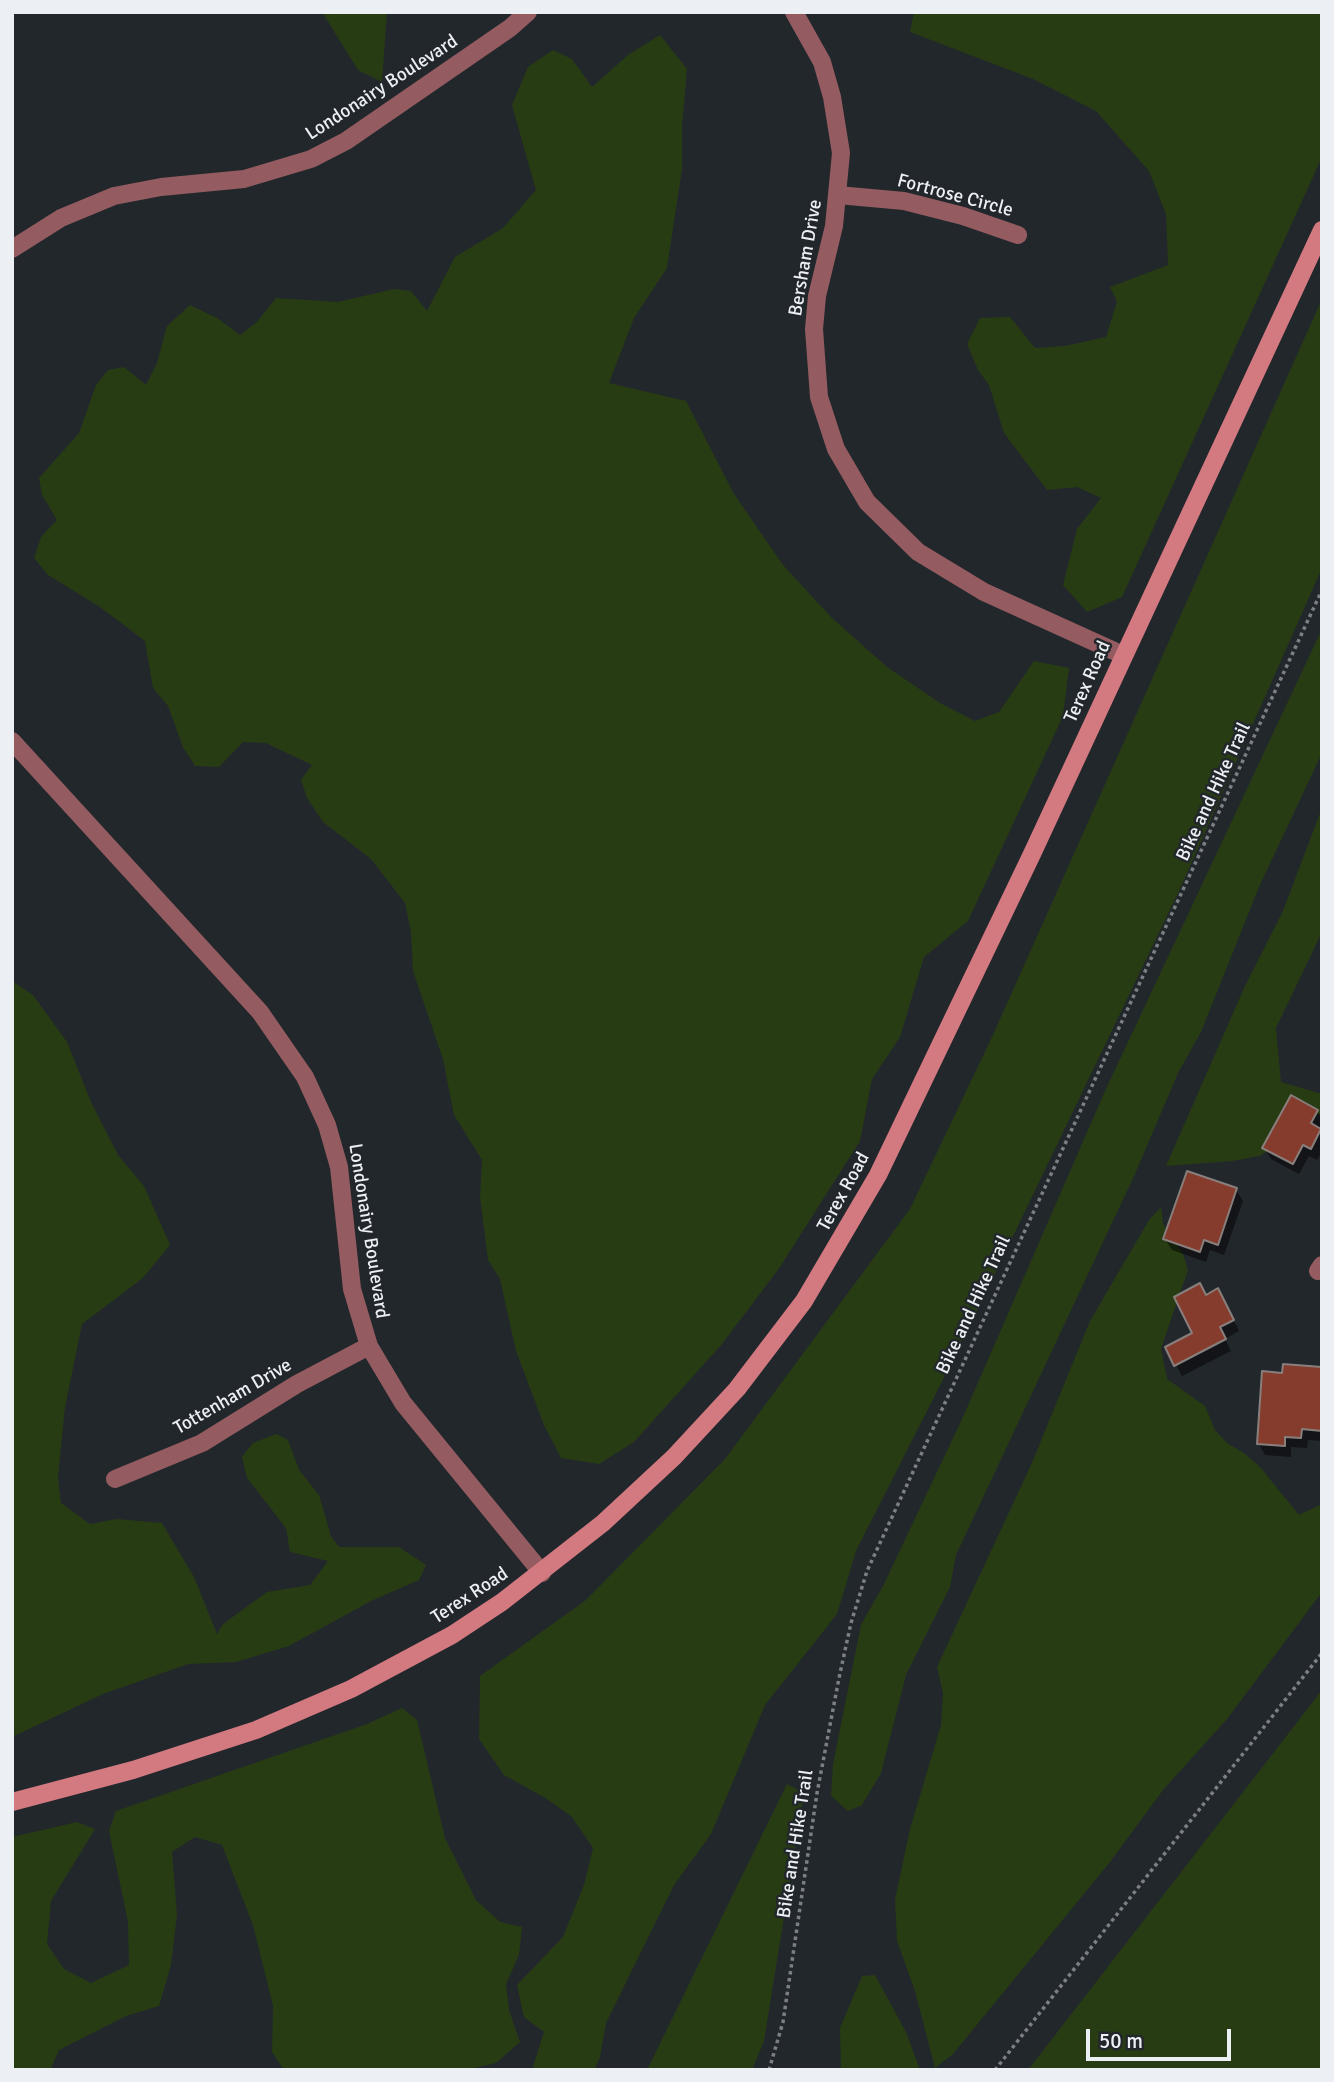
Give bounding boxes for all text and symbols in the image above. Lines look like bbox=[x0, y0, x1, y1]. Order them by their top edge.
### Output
street label: Londonairy Boulevard bbox=[302, 30, 462, 146]
street label: Fortrose Circle bbox=[895, 170, 1015, 222]
street label: Bersham Drive bbox=[785, 198, 827, 318]
street label: Terex Road bbox=[1060, 638, 1116, 726]
street label: Bike and Hike Trail bbox=[1172, 719, 1256, 865]
street label: Londonairy Boulevard bbox=[343, 1142, 393, 1320]
street label: Terex Road bbox=[813, 1148, 875, 1236]
street label: Bike and Hike Trail bbox=[932, 1232, 1016, 1378]
street label: Tottenham Drive bbox=[170, 1354, 296, 1440]
street label: Terex Road bbox=[427, 1563, 513, 1629]
street label: Bike and Hike Trail bbox=[773, 1768, 819, 1920]
scale bar bbox=[1089, 2016, 1234, 2060]
text: 50 m bbox=[1099, 2028, 1143, 2054]

